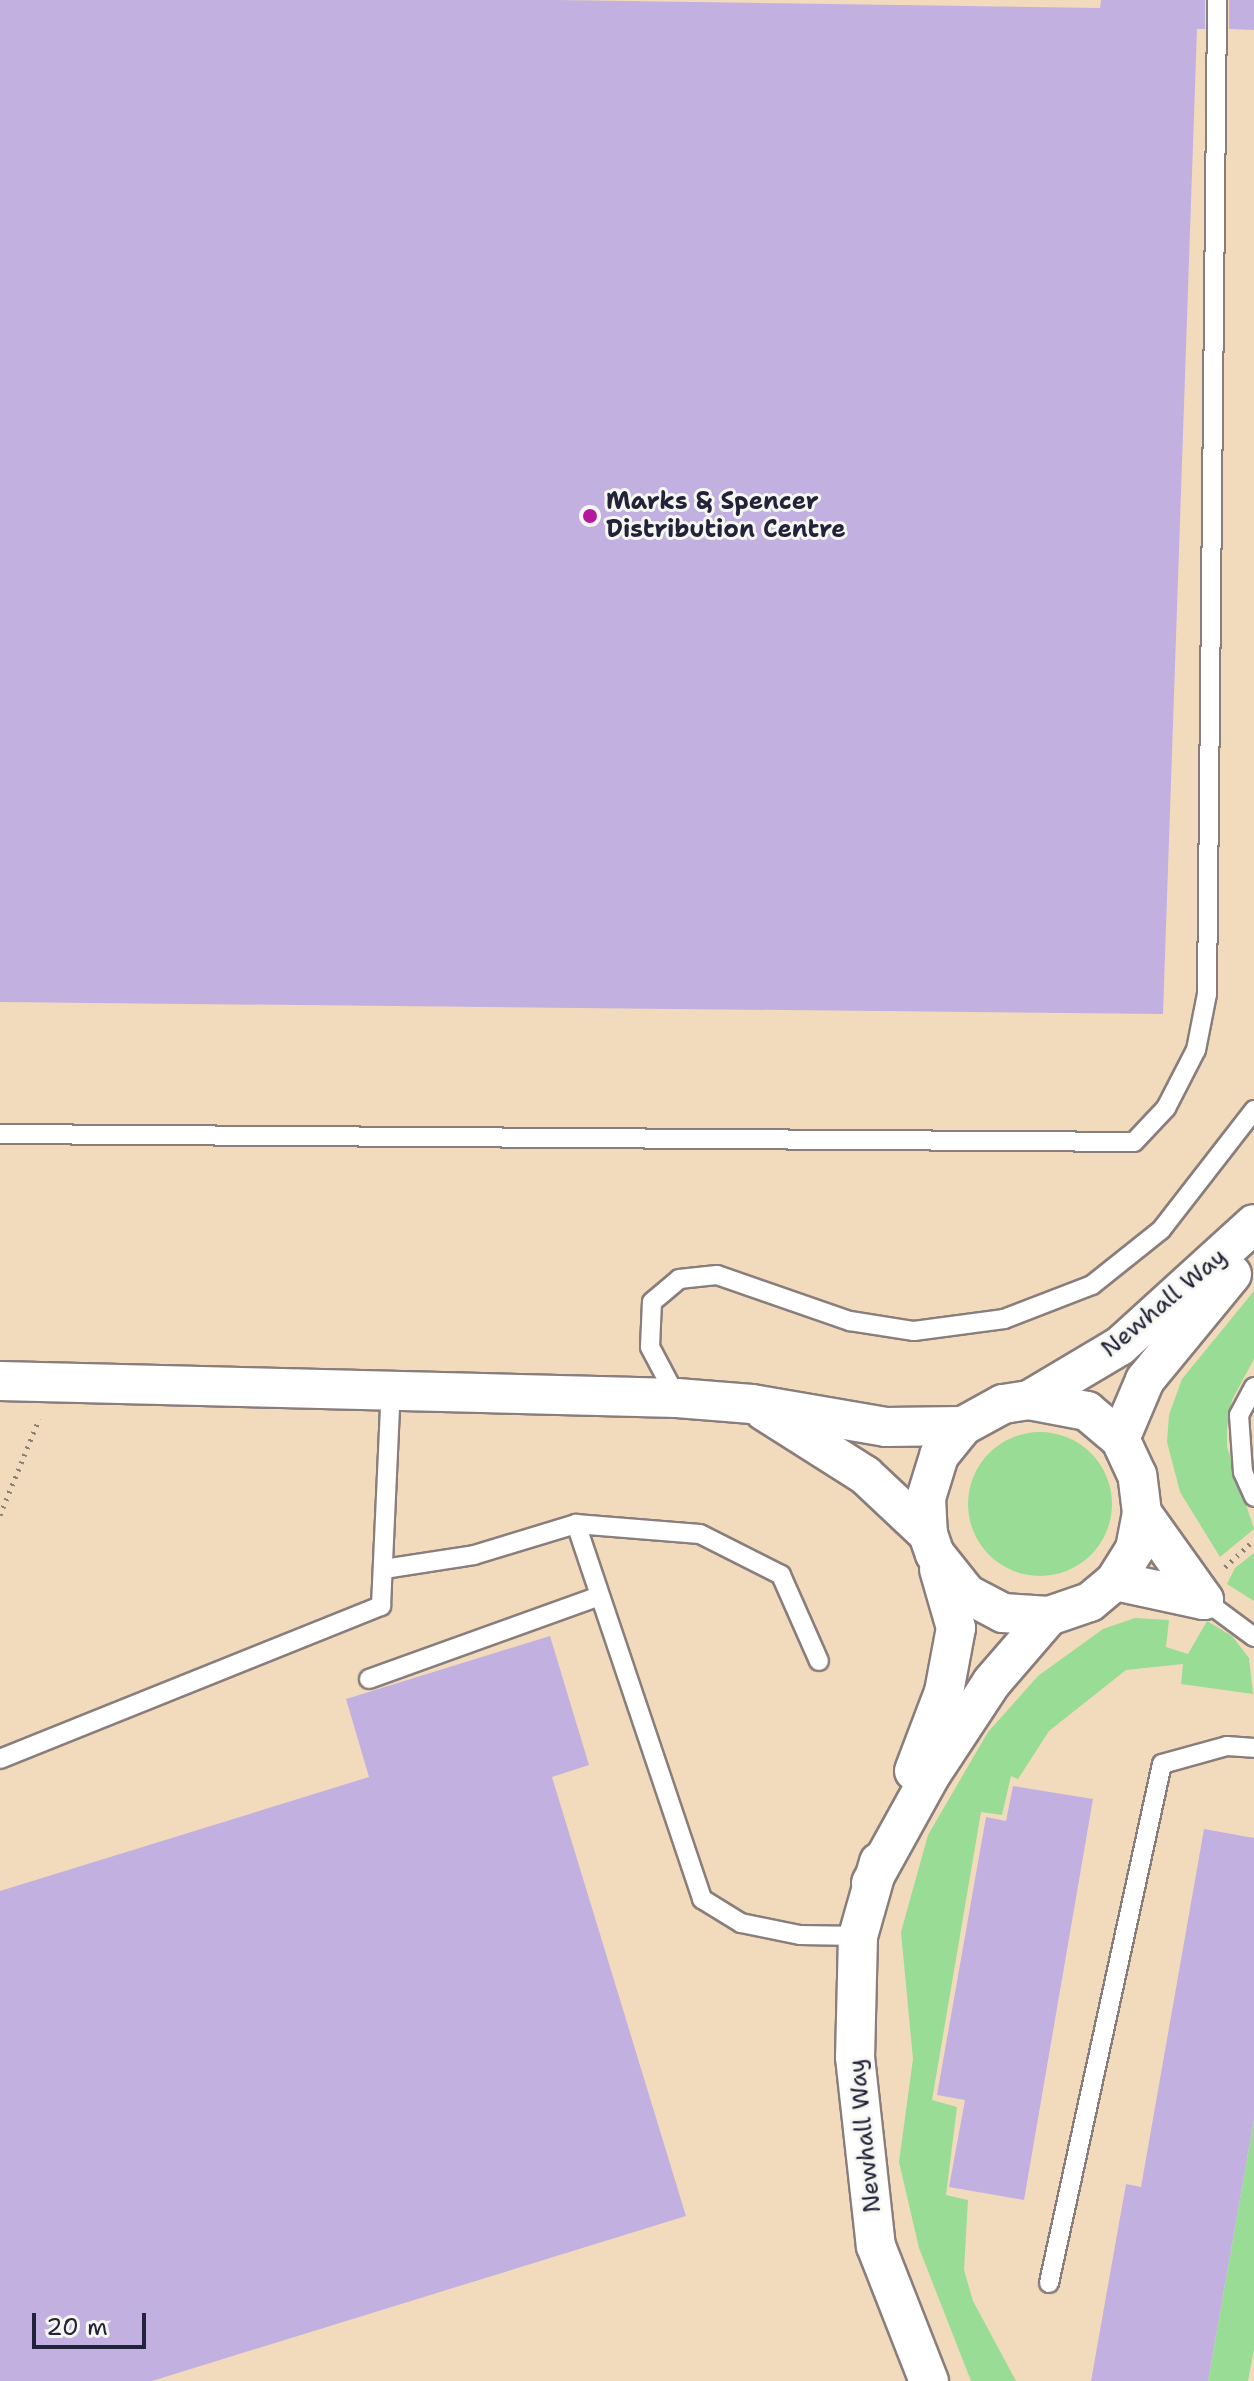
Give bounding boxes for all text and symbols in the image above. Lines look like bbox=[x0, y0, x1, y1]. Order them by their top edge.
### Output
place label: Marks & Spencer Distribution Centre bbox=[606, 488, 846, 544]
marker: Marks & Spencer Distribution Centre bbox=[581, 507, 599, 525]
street label: Newhall Way bbox=[1096, 1242, 1232, 1364]
street label: Newhall Way bbox=[843, 2058, 887, 2214]
scale bar bbox=[36, 2297, 150, 2347]
text: 20 m bbox=[46, 2311, 108, 2343]

